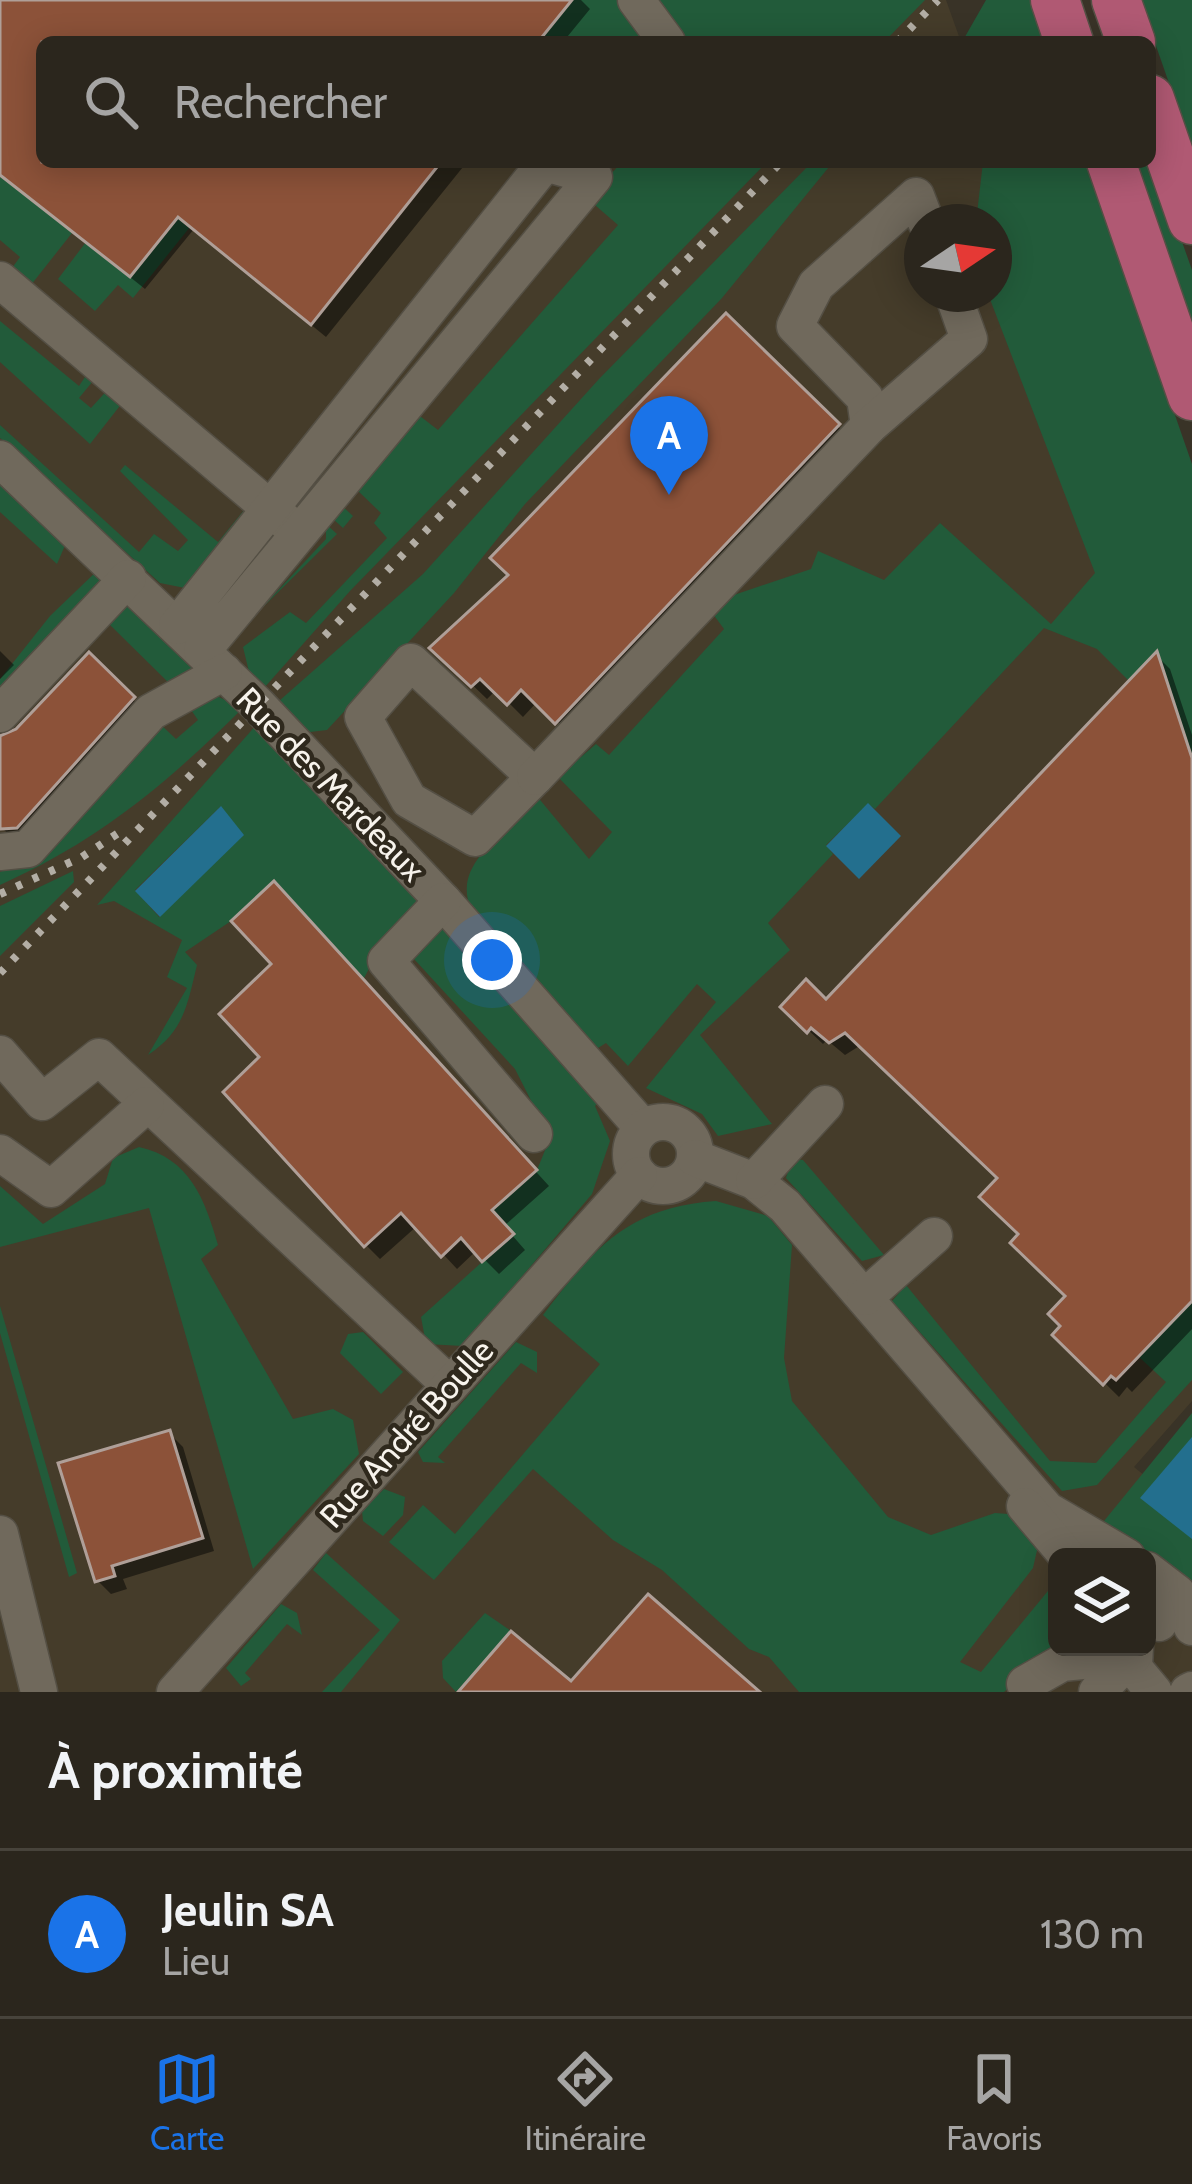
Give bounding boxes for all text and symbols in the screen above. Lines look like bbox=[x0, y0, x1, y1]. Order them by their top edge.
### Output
search box bbox=[36, 36, 1156, 168]
icon: search bbox=[78, 69, 144, 135]
text: Rechercher bbox=[174, 75, 387, 129]
north arrow bbox=[904, 204, 1012, 312]
pin: A bbox=[630, 396, 708, 495]
street label: Rue des Mardeaux bbox=[228, 679, 434, 889]
your location bbox=[462, 930, 522, 990]
street label: Rue André Boulle bbox=[311, 1330, 501, 1536]
map controls bbox=[1048, 1548, 1156, 1656]
button: layers bbox=[1048, 1548, 1156, 1656]
text: À proximité bbox=[48, 1739, 303, 1801]
text: Jeulin SA bbox=[162, 1883, 334, 1937]
text: A bbox=[75, 1910, 99, 1958]
text: 130 m bbox=[1040, 1910, 1144, 1958]
text: Lieu bbox=[162, 1937, 230, 1985]
tab: Carte bbox=[150, 2046, 225, 2158]
tab: Itinéraire bbox=[525, 2046, 646, 2158]
tab: Favoris bbox=[946, 2046, 1042, 2158]

